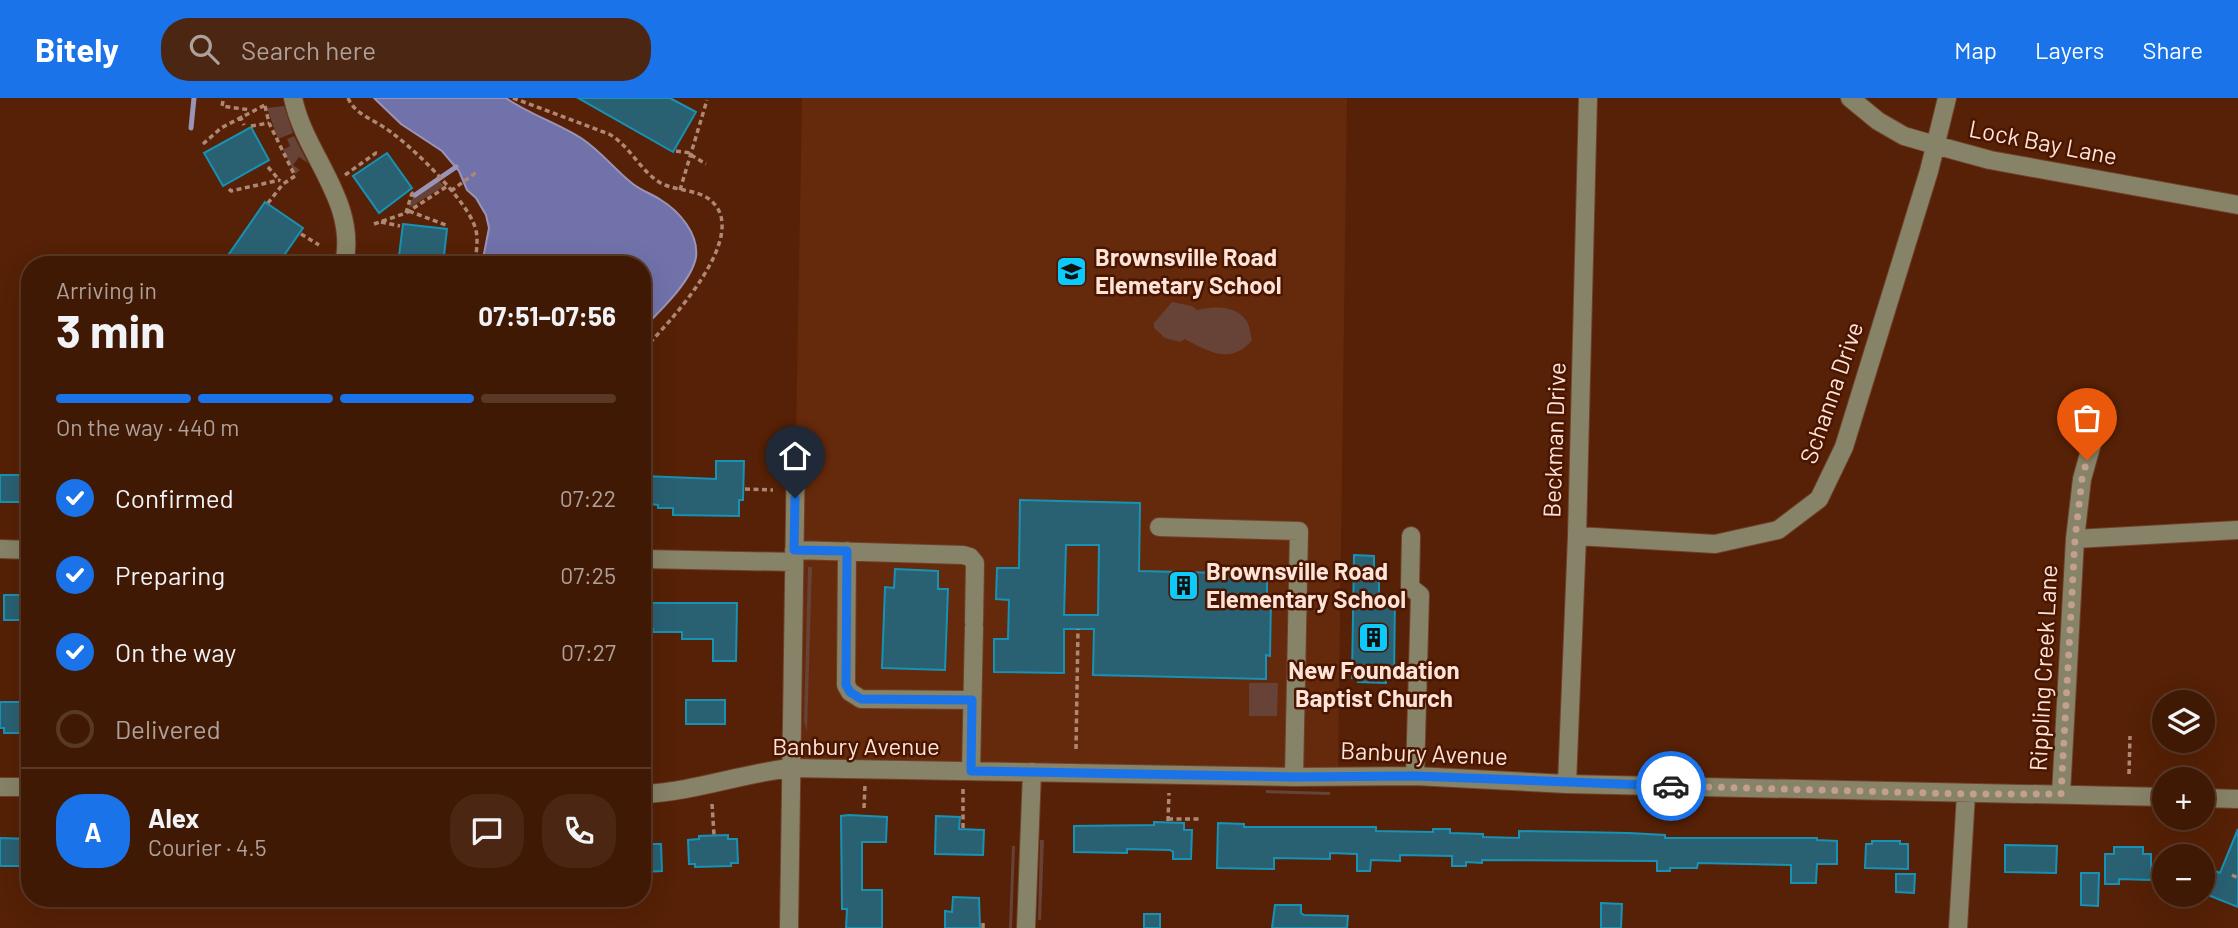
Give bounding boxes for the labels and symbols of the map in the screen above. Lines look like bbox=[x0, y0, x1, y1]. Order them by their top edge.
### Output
street label: Lock Bay Lane bbox=[1967, 113, 2120, 170]
place label: Brownsville Road Elemetary School bbox=[1095, 242, 1282, 299]
school or university icon: Brownsville Road Elemetary School bbox=[1055, 255, 1089, 289]
street label: Schanna Drive bbox=[1793, 318, 1868, 467]
street label: Beckman Drive bbox=[1536, 362, 1571, 518]
pin bbox=[2057, 388, 2117, 460]
pin bbox=[765, 426, 825, 498]
place label: Brownsville Road Elementary School bbox=[1206, 556, 1406, 613]
street label: Rippling Creek Lane bbox=[2023, 564, 2062, 772]
building icon: Brownsville Road Elementary School bbox=[1166, 569, 1200, 603]
building icon: New Foundation Baptist Church bbox=[1357, 620, 1391, 654]
place label: New Foundation Baptist Church bbox=[1288, 655, 1460, 712]
street label: Banbury Avenue bbox=[772, 731, 940, 760]
street label: Banbury Avenue bbox=[1340, 735, 1508, 770]
courier bbox=[1636, 751, 1706, 821]

